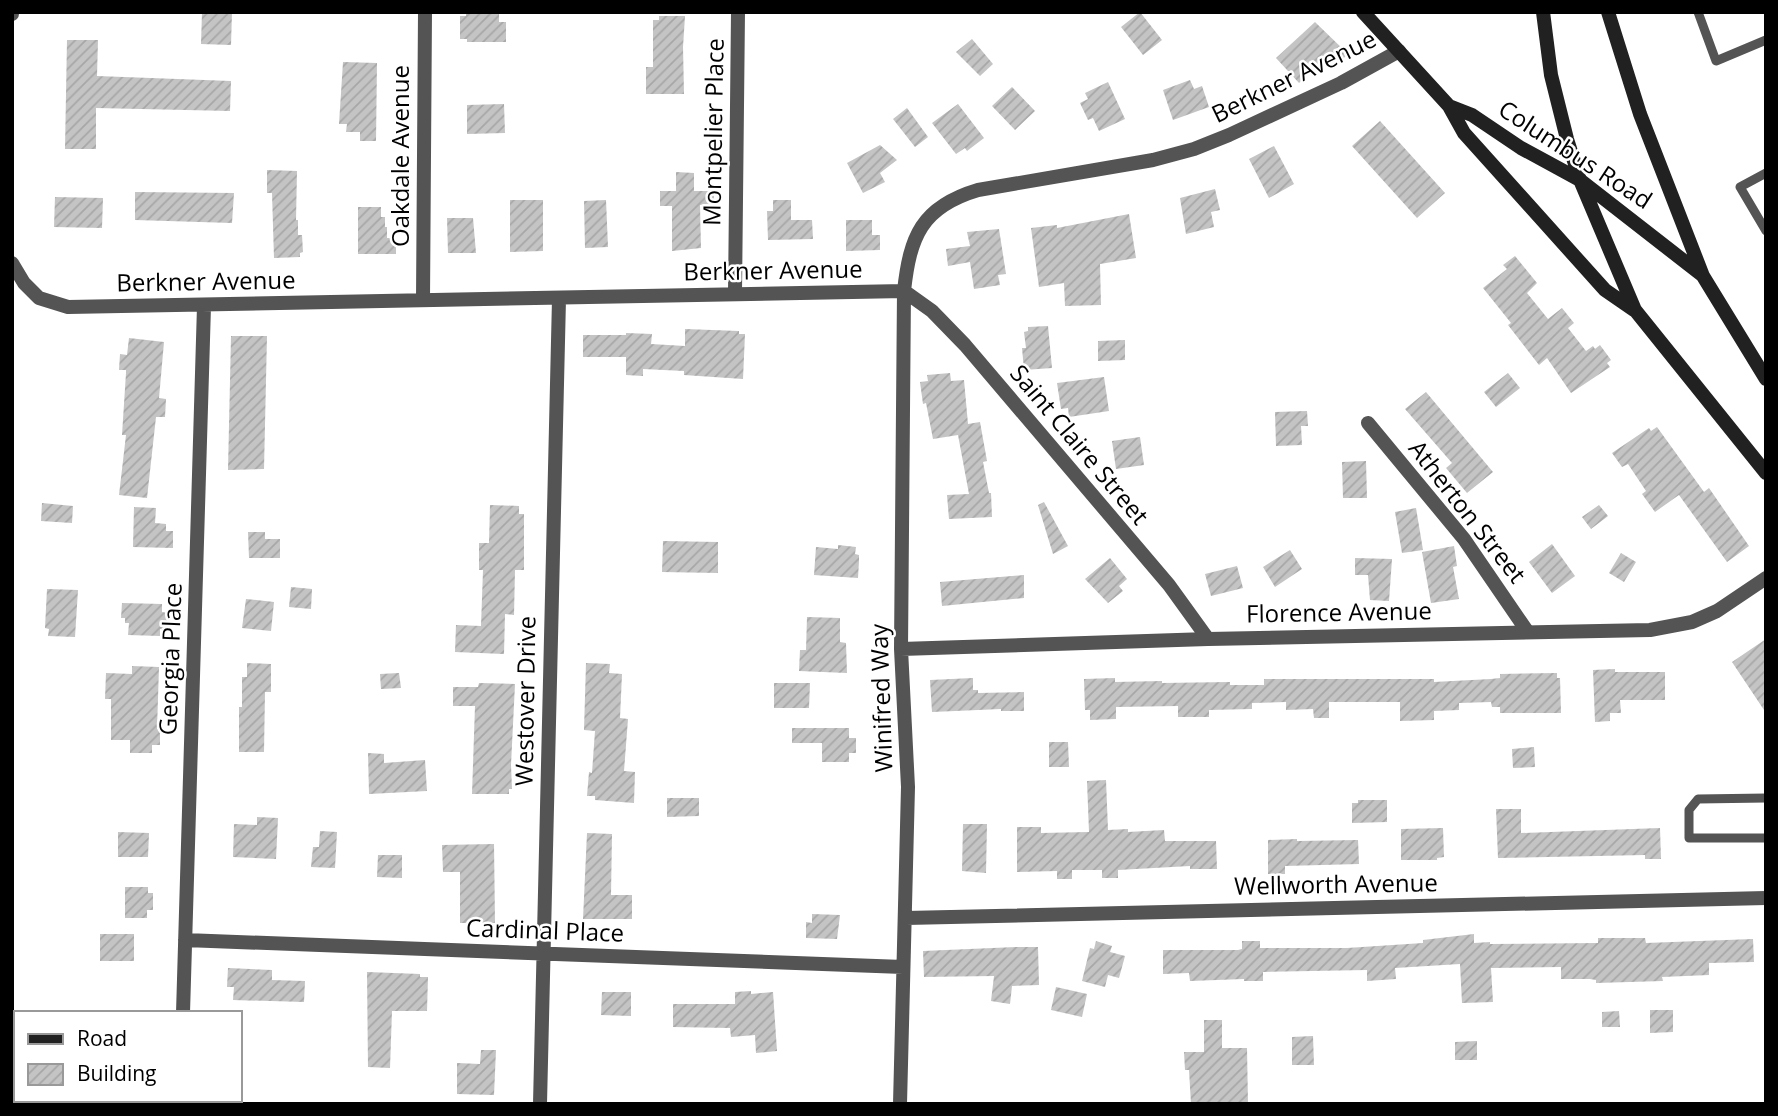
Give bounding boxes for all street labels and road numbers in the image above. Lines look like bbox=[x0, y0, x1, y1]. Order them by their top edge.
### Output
street label: Berkner Avenue bbox=[1206, 22, 1381, 130]
street label: Montpelier Place bbox=[694, 38, 731, 226]
street label: Oakdale Avenue bbox=[383, 65, 416, 247]
street label: Columbus Road bbox=[1493, 92, 1659, 216]
street label: Berkner Avenue bbox=[683, 251, 863, 288]
street label: Berkner Avenue bbox=[116, 262, 296, 299]
street label: Saint Claire Street bbox=[1003, 357, 1157, 531]
street label: Atherton Street bbox=[1402, 433, 1534, 589]
street label: Georgia Place bbox=[150, 582, 189, 736]
street label: Florence Avenue bbox=[1246, 593, 1432, 630]
street label: Westover Drive bbox=[507, 616, 542, 786]
street label: Winifred Way bbox=[861, 622, 900, 773]
street label: Wellworth Avenue bbox=[1234, 865, 1438, 902]
street label: Cardinal Place bbox=[465, 910, 625, 949]

